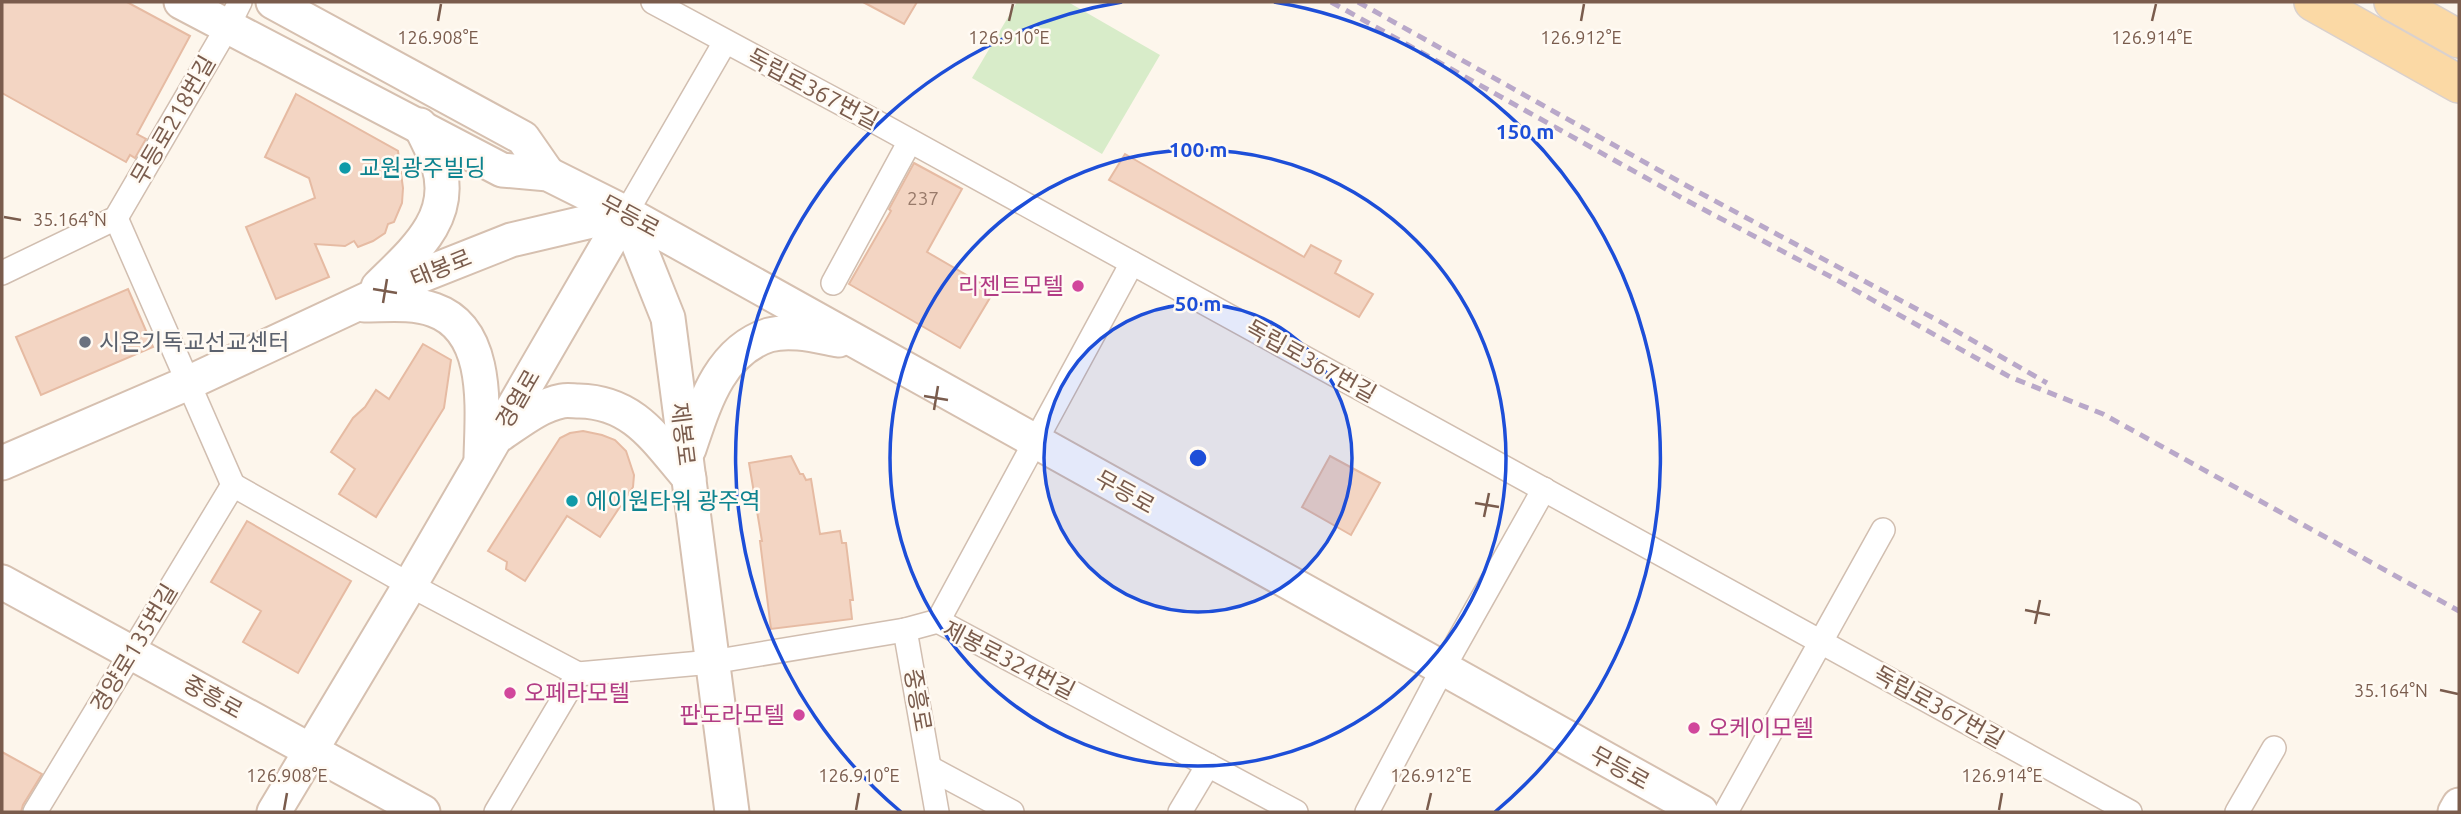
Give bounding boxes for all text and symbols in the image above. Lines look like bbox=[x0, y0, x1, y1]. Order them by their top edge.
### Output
text: 126.908°E bbox=[397, 27, 479, 47]
text: 126.910°E bbox=[968, 27, 1050, 47]
text: 126.912°E bbox=[1540, 27, 1622, 47]
text: 126.914°E bbox=[2111, 27, 2193, 47]
street label: 독립로367번길 bbox=[743, 44, 883, 134]
street label: 무등로218번길 bbox=[126, 51, 220, 189]
text: 150 m bbox=[1496, 119, 1554, 143]
text: 100 m bbox=[1169, 137, 1227, 161]
place label: 교원광주빌딩 bbox=[359, 155, 486, 180]
marker: 교원광주빌딩 bbox=[337, 160, 353, 176]
house number: 237 bbox=[907, 187, 939, 209]
street label: 무등로 bbox=[596, 190, 664, 241]
text: 35.164°N bbox=[33, 209, 107, 229]
street label: 태봉로 bbox=[407, 244, 475, 291]
place label: 리젠트모텔 bbox=[958, 273, 1064, 298]
marker: 리젠트모텔 bbox=[1070, 278, 1086, 294]
text: 50 m bbox=[1175, 291, 1221, 315]
street label: 독립로367번길 bbox=[1242, 315, 1381, 407]
place label: 시온기독교선교센터 bbox=[99, 329, 289, 354]
marker: 시온기독교선교센터 bbox=[77, 334, 93, 350]
street label: 경열로 bbox=[491, 365, 544, 432]
street label: 제봉로 bbox=[667, 401, 700, 467]
centre of rings bbox=[1186, 446, 1210, 470]
street label: 무등로 bbox=[1091, 465, 1159, 518]
place label: 에이원타워 광주역 bbox=[586, 488, 761, 513]
marker: 에이원타워 광주역 bbox=[564, 493, 580, 509]
street label: 경양로135번길 bbox=[86, 579, 182, 716]
street label: 제봉로324번길 bbox=[939, 616, 1079, 704]
street label: 독립로367번길 bbox=[1870, 661, 2009, 753]
street label: 중흥로 bbox=[901, 666, 936, 733]
street label: 중흥로 bbox=[179, 670, 247, 723]
place label: 오페라모텔 bbox=[524, 680, 630, 705]
text: 35.164°N bbox=[2354, 680, 2428, 700]
marker: 오페라모텔 bbox=[502, 685, 518, 701]
place label: 판도라모텔 bbox=[679, 702, 785, 727]
marker: 판도라모텔 bbox=[791, 707, 807, 723]
place label: 오케이모텔 bbox=[1708, 715, 1814, 740]
marker: 오케이모텔 bbox=[1686, 720, 1702, 736]
street label: 무등로 bbox=[1586, 741, 1654, 794]
text: 126.908°E bbox=[246, 765, 328, 785]
text: 126.910°E bbox=[818, 765, 900, 785]
text: 126.912°E bbox=[1390, 765, 1472, 785]
text: 126.914°E bbox=[1961, 765, 2043, 785]

